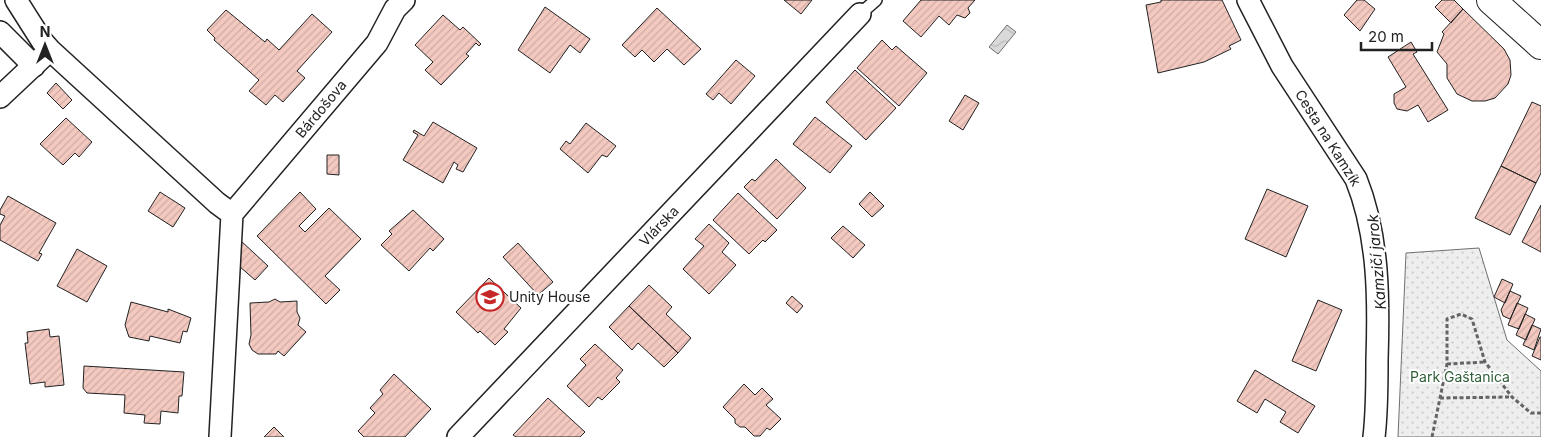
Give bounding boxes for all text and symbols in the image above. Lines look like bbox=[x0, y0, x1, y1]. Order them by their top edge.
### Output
north arrow bbox=[20, 20, 70, 70]
scale bar bbox=[1361, 20, 1432, 52]
text: N bbox=[40, 23, 50, 40]
text: 20 m bbox=[1368, 27, 1404, 46]
street label: Bárdošova bbox=[292, 76, 350, 141]
street label: Cesta na Kamzík bbox=[1292, 86, 1365, 189]
street label: Vlárska bbox=[635, 202, 682, 249]
water label: Kamzičí jarok bbox=[1363, 213, 1390, 311]
school or university icon: Unity House bbox=[475, 282, 505, 312]
place label: Unity House bbox=[509, 288, 590, 305]
park label: Park Gaštanica bbox=[1410, 368, 1510, 385]

